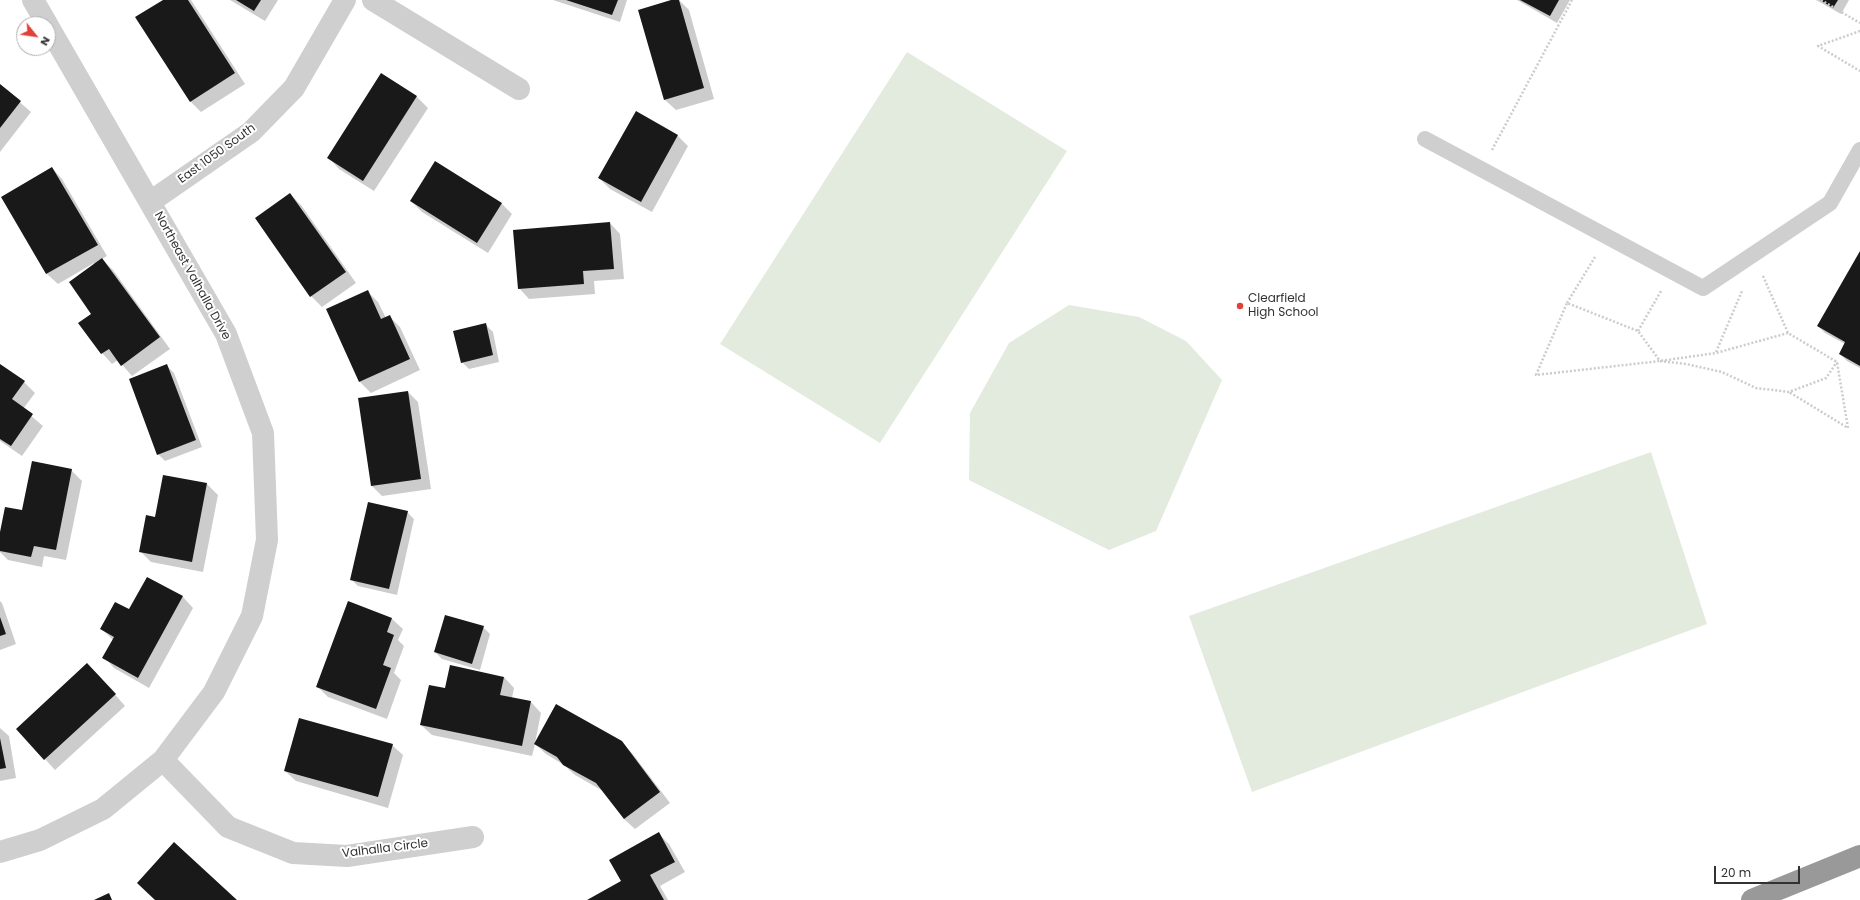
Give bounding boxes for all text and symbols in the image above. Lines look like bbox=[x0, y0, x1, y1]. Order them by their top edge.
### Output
north arrow bbox=[16, 16, 56, 56]
text: N bbox=[37, 34, 55, 49]
street label: East 1050 South bbox=[175, 121, 259, 187]
street label: Northeast Valhalla Drive bbox=[151, 209, 233, 343]
place label: Clearfield High School bbox=[1248, 292, 1319, 320]
marker: Clearfield High School bbox=[1235, 301, 1245, 311]
street label: Valhalla Circle bbox=[341, 837, 429, 861]
scale bar bbox=[1716, 858, 1802, 884]
text: 20 m bbox=[1721, 864, 1751, 881]

